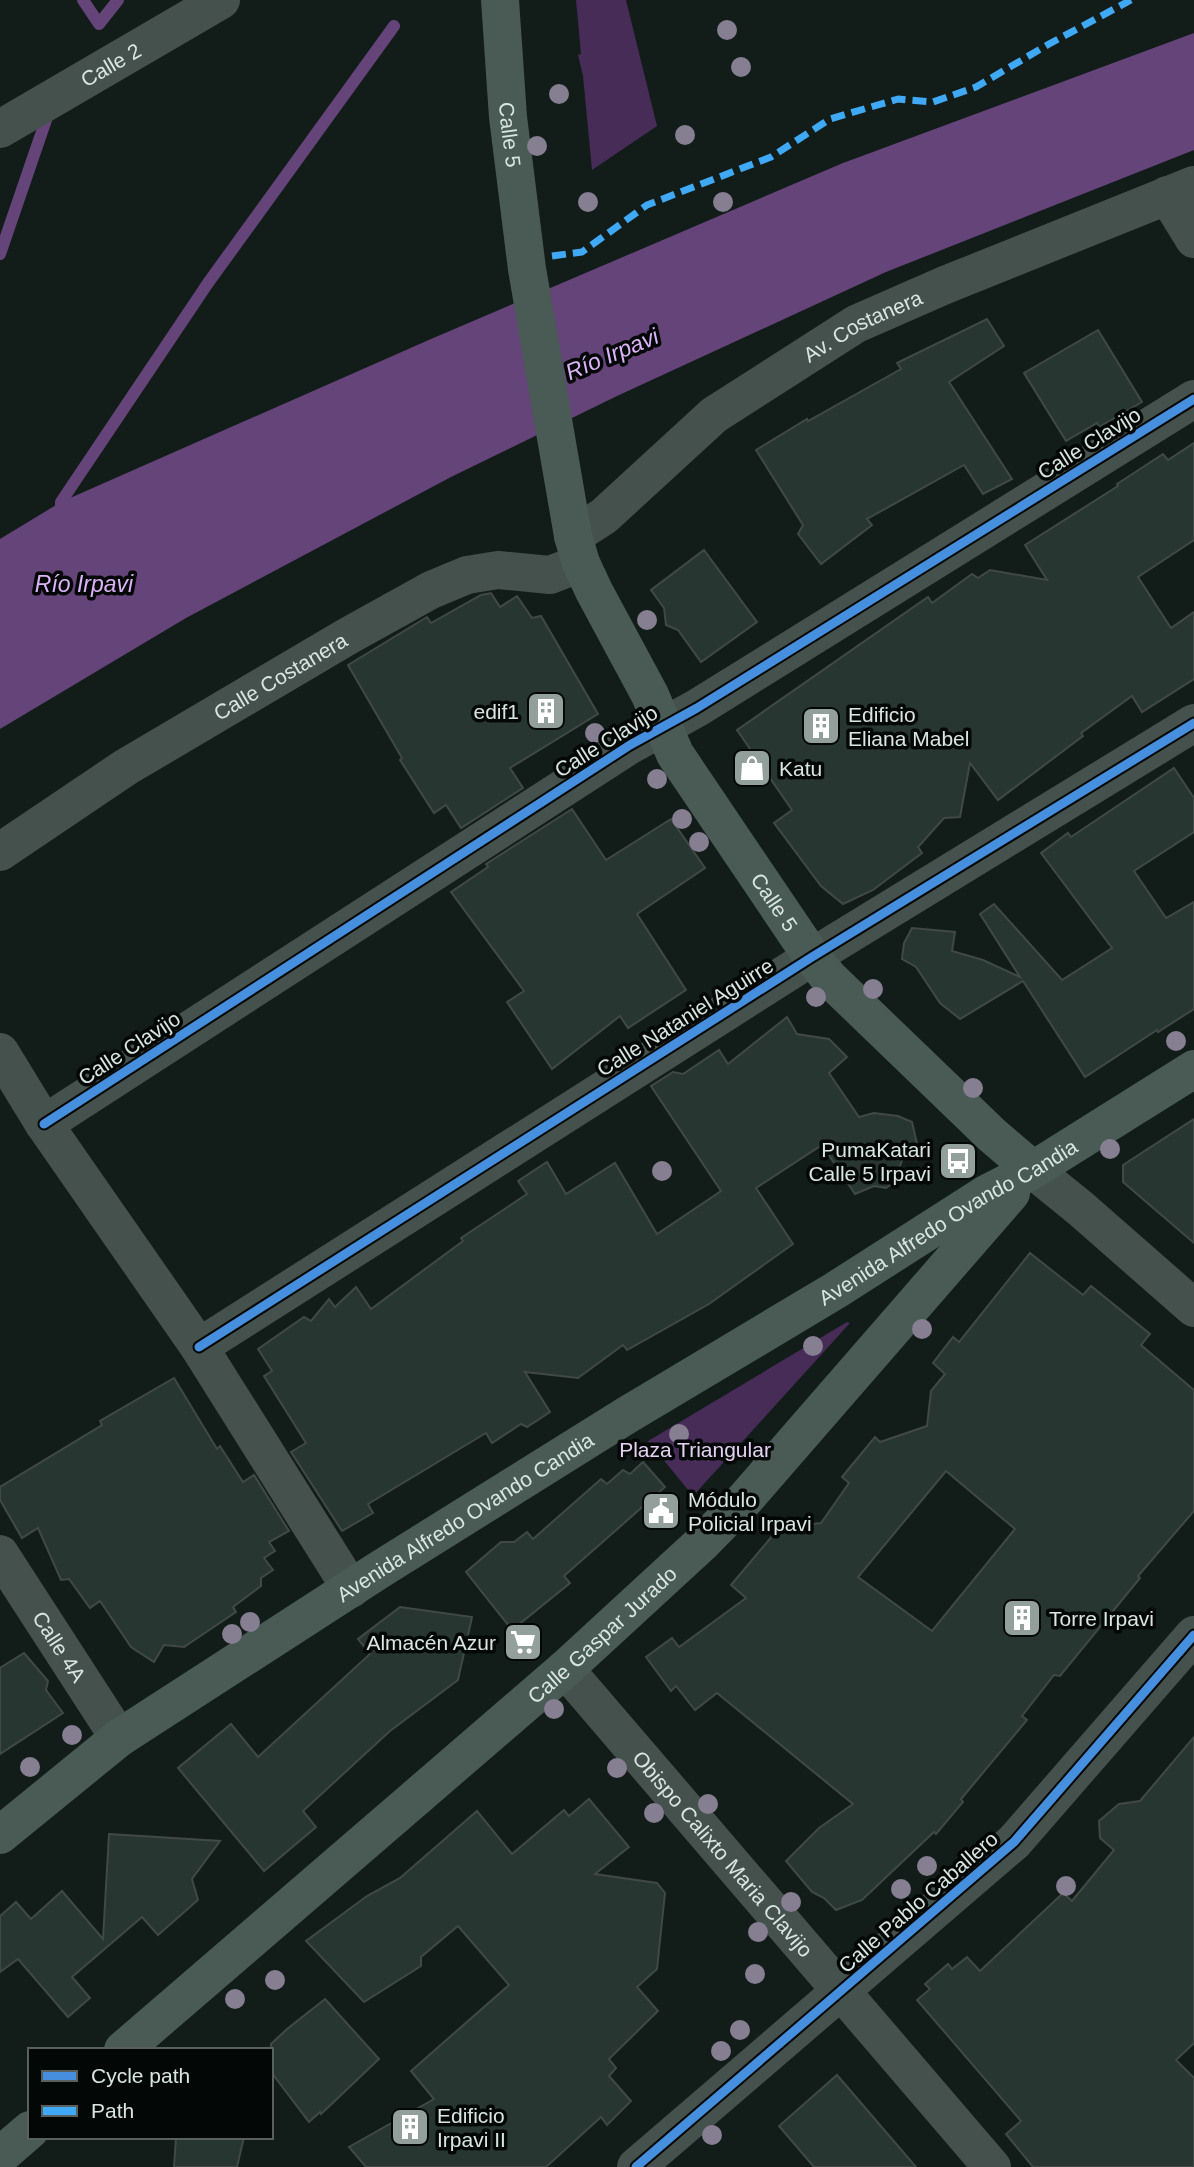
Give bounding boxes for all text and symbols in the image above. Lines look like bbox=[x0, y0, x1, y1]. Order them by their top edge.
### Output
street label: Calle 2 bbox=[76, 38, 145, 91]
street label: Calle 5 bbox=[496, 101, 526, 168]
street label: Av. Costanera bbox=[799, 285, 926, 366]
water label: Río Irpavi bbox=[562, 322, 663, 385]
street label: Calle Clavijo bbox=[1033, 402, 1145, 484]
water label: Río Irpavi bbox=[35, 571, 134, 597]
street label: Calle Costanera bbox=[209, 628, 351, 724]
building icon: edif1 bbox=[525, 690, 567, 732]
place label: edif1 bbox=[473, 700, 519, 723]
street label: Calle Clavijo bbox=[550, 700, 662, 782]
place label: Edificio Eliana Mabel bbox=[848, 703, 969, 750]
building icon: Edificio Eliana Mabel bbox=[800, 705, 842, 747]
shop icon: Katu bbox=[731, 747, 773, 789]
place label: Katu bbox=[779, 757, 822, 780]
street label: Calle 5 bbox=[747, 868, 803, 935]
street label: Calle Nataniel Aguirre bbox=[593, 953, 777, 1081]
street label: Calle Clavijo bbox=[74, 1007, 184, 1089]
street label: Avenida Alfredo Ovando Candia bbox=[814, 1134, 1081, 1309]
place label: PumaKatari Calle 5 Irpavi bbox=[808, 1138, 931, 1185]
bus stop icon: PumaKatari Calle 5 Irpavi bbox=[937, 1140, 979, 1182]
street label: Avenida Alfredo Ovando Candia bbox=[332, 1427, 598, 1606]
park label: Plaza Triangular bbox=[619, 1438, 771, 1461]
place label: Módulo Policial Irpavi bbox=[688, 1488, 812, 1535]
public building icon: Módulo Policial Irpavi bbox=[640, 1490, 682, 1532]
street label: Calle Gaspar Jurado bbox=[523, 1561, 681, 1708]
building icon: Torre Irpavi bbox=[1001, 1597, 1043, 1639]
street label: Calle 4A bbox=[29, 1607, 91, 1686]
place label: Torre Irpavi bbox=[1049, 1607, 1154, 1630]
supermarket icon: Almacén Azur bbox=[502, 1621, 544, 1663]
place label: Almacén Azur bbox=[366, 1631, 496, 1654]
street label: Obispo Calixto Maria Clavijo bbox=[629, 1746, 818, 1961]
street label: Calle Pablo Caballero bbox=[834, 1827, 1002, 1977]
legend bbox=[28, 2048, 273, 2139]
text: Cycle path bbox=[91, 2064, 190, 2087]
text: Path bbox=[91, 2099, 134, 2122]
place label: Edificio Irpavi II bbox=[437, 2104, 506, 2151]
building icon: Edificio Irpavi II bbox=[389, 2106, 431, 2148]

